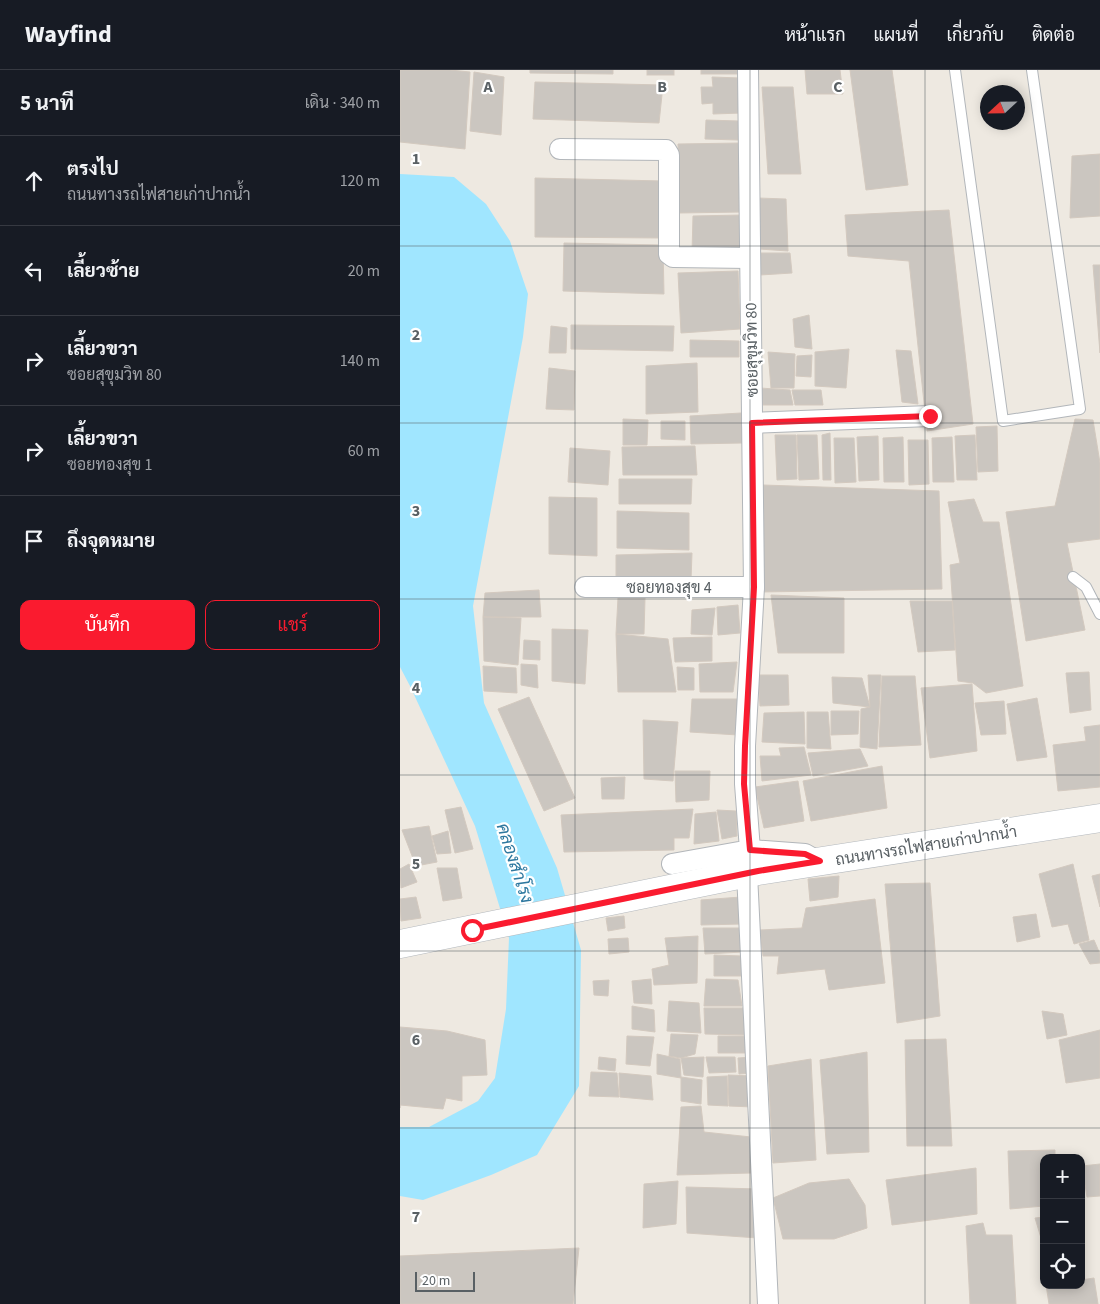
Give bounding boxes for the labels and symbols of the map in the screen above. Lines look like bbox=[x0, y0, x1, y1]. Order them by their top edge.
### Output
text: A bbox=[482, 76, 493, 98]
text: B bbox=[657, 76, 667, 98]
text: C bbox=[833, 76, 843, 98]
north arrow bbox=[980, 85, 1025, 130]
text: 1 bbox=[412, 148, 420, 170]
street label: ซอยสุขุมวิท 80 bbox=[740, 302, 764, 398]
text: 2 bbox=[412, 324, 420, 346]
route end bbox=[919, 405, 942, 428]
text: 3 bbox=[412, 500, 420, 522]
street label: ซอยทองสุข 4 bbox=[626, 577, 712, 599]
text: 4 bbox=[412, 677, 421, 699]
street label: ถนนทางรถไฟสายเก่าปากน้ำ bbox=[833, 817, 1019, 871]
water label: คลองสำโรง bbox=[490, 820, 540, 906]
text: 5 bbox=[412, 853, 420, 875]
route start bbox=[461, 919, 484, 942]
text: 6 bbox=[412, 1029, 420, 1051]
text: 7 bbox=[412, 1206, 420, 1228]
scale bar bbox=[415, 1269, 475, 1292]

